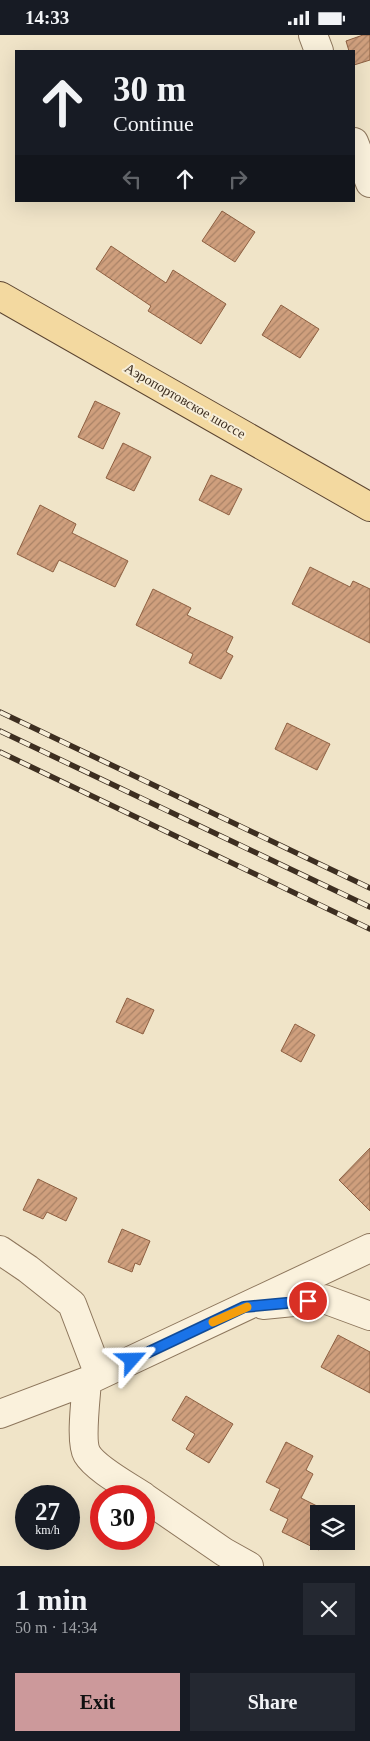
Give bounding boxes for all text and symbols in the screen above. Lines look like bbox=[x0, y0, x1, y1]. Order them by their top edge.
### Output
text: 14:33 bbox=[25, 7, 69, 28]
icon: ahead bbox=[30, 70, 95, 135]
text: 30 m bbox=[113, 70, 186, 109]
text: Continue bbox=[113, 111, 194, 136]
icon: left bbox=[118, 165, 146, 193]
icon: ahead bbox=[171, 165, 199, 193]
icon: right bbox=[224, 165, 252, 193]
street label: Аэропортовское шоссе bbox=[122, 360, 248, 442]
pin bbox=[287, 1280, 329, 1322]
icon: arrive bbox=[294, 1287, 322, 1315]
position arrow bbox=[105, 1333, 157, 1385]
speed limit sign: 30 bbox=[90, 1485, 155, 1550]
text: 27 bbox=[35, 1498, 60, 1525]
map controls bbox=[310, 1505, 355, 1550]
button: layers bbox=[310, 1505, 355, 1550]
text: km/h bbox=[35, 1523, 60, 1537]
text: 1 min bbox=[15, 1583, 88, 1616]
button: close bbox=[303, 1583, 355, 1635]
text: 50 m · 14:34 bbox=[15, 1619, 97, 1636]
button: Exit bbox=[15, 1673, 180, 1731]
button: Share bbox=[190, 1673, 355, 1731]

